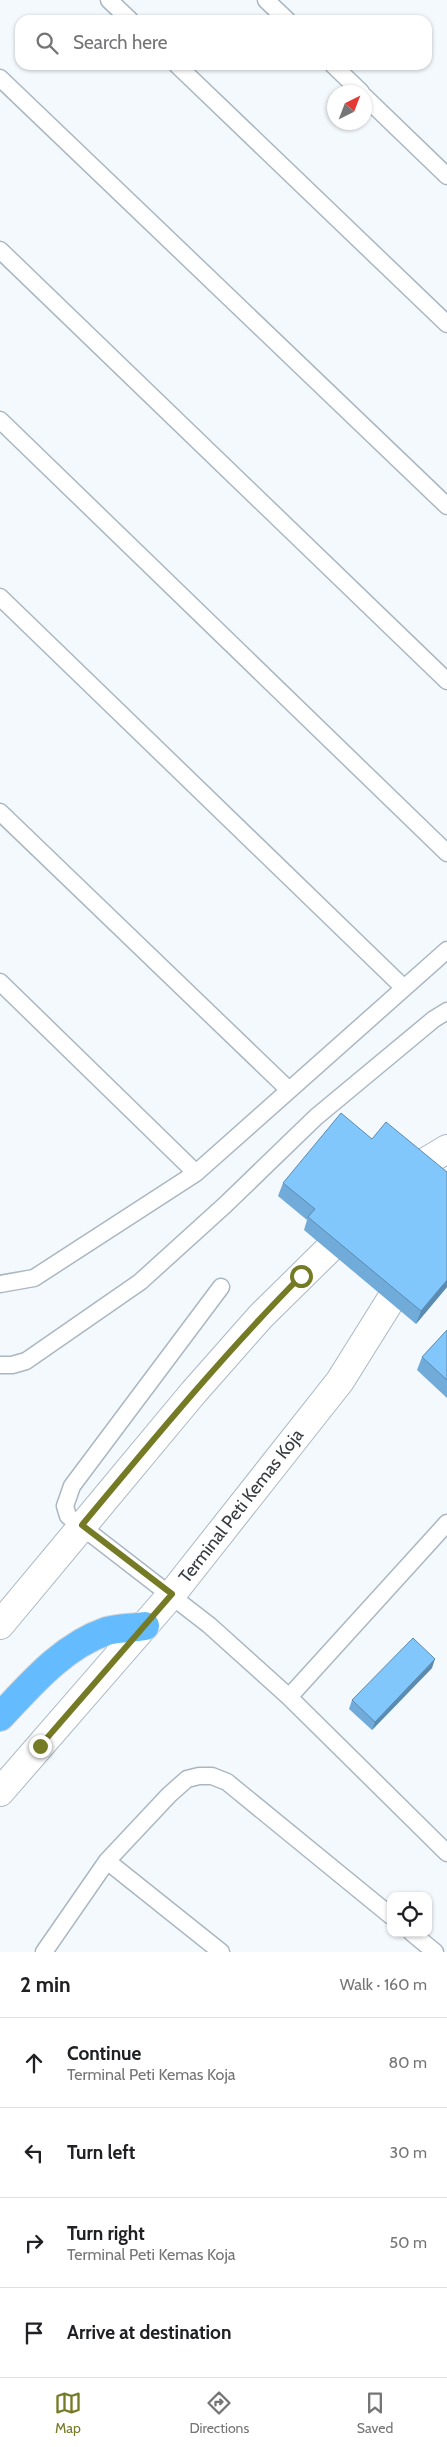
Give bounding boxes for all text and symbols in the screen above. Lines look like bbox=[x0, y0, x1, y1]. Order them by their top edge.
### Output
search box bbox=[15, 15, 432, 70]
icon: search bbox=[33, 29, 61, 57]
text: Search here bbox=[73, 31, 167, 54]
north arrow bbox=[327, 85, 372, 130]
route start bbox=[290, 1265, 313, 1288]
street label: Terminal Peti Kemas Koja bbox=[174, 1424, 308, 1587]
route end bbox=[29, 1735, 52, 1758]
map controls bbox=[387, 1892, 432, 1937]
button: locate bbox=[387, 1892, 432, 1937]
text: 2 min bbox=[20, 1972, 71, 1997]
text: Walk · 160 m bbox=[340, 1975, 427, 1994]
text: Continue bbox=[67, 2042, 141, 2065]
icon: ahead bbox=[20, 2049, 48, 2077]
text: 80 m bbox=[389, 2053, 427, 2072]
text: Terminal Peti Kemas Koja bbox=[67, 2065, 235, 2084]
icon: left bbox=[20, 2139, 48, 2167]
text: Turn left bbox=[67, 2141, 135, 2164]
text: 30 m bbox=[390, 2143, 427, 2162]
text: Turn right bbox=[67, 2222, 145, 2245]
icon: right bbox=[20, 2229, 48, 2257]
text: 50 m bbox=[390, 2233, 427, 2252]
text: Terminal Peti Kemas Koja bbox=[67, 2245, 235, 2264]
icon: arrive bbox=[20, 2319, 48, 2347]
text: Arrive at destination bbox=[67, 2321, 231, 2344]
tab: Map bbox=[54, 2389, 82, 2437]
tab: Directions bbox=[189, 2389, 249, 2437]
tab: Saved bbox=[357, 2389, 393, 2437]

